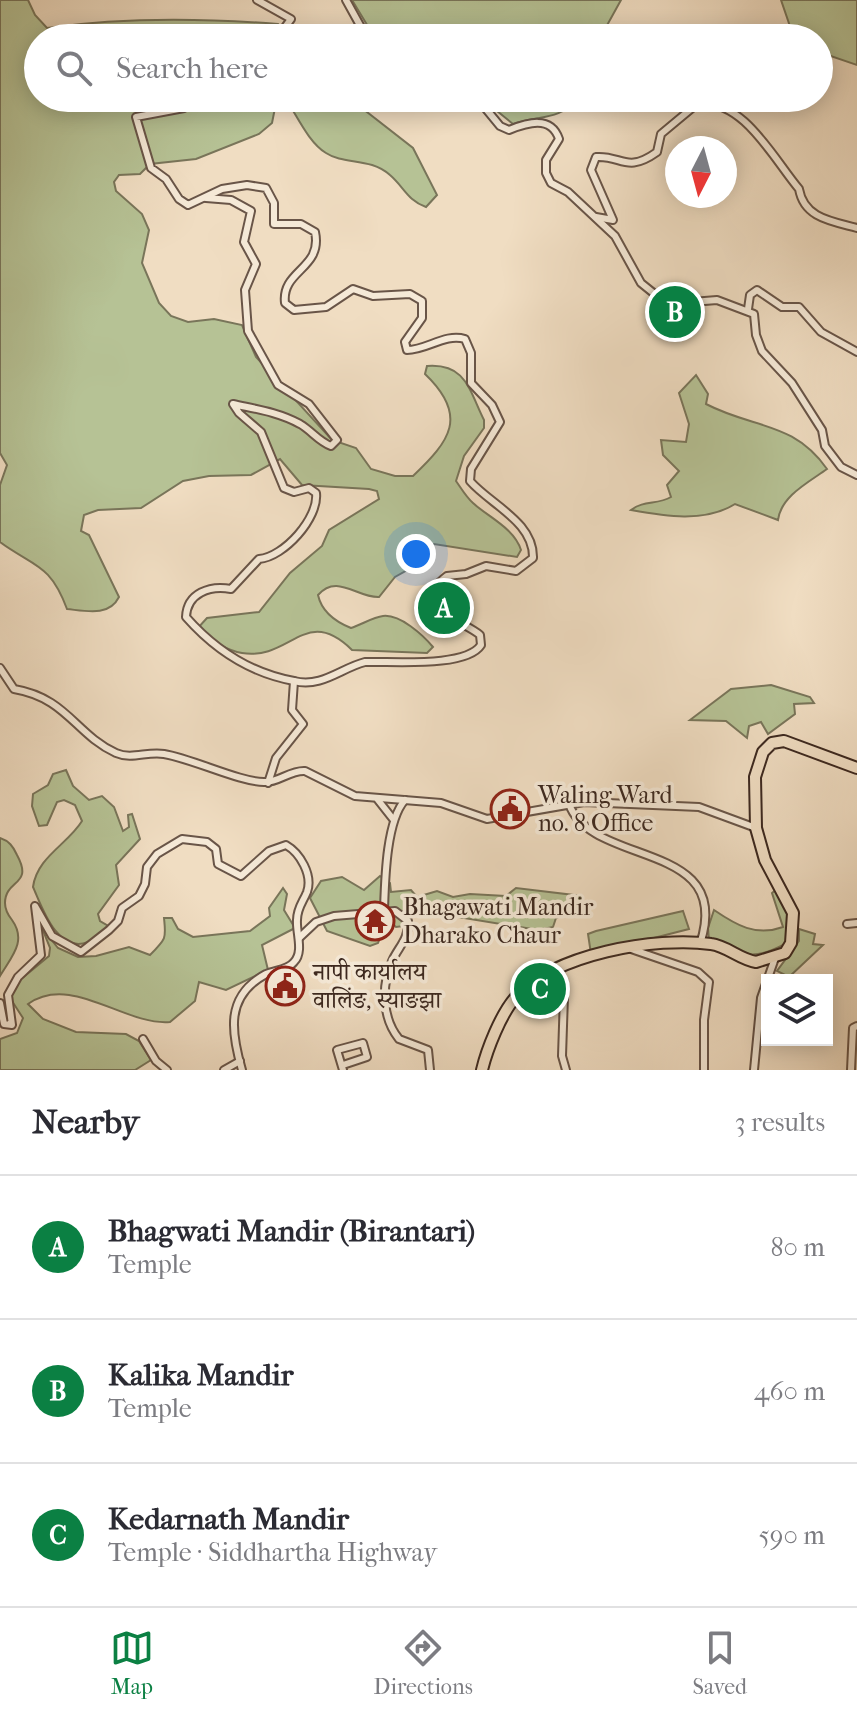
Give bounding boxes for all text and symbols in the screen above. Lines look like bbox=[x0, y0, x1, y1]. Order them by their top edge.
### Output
search box bbox=[24, 24, 833, 112]
icon: search bbox=[52, 46, 96, 90]
text: Search here bbox=[116, 51, 268, 86]
north arrow bbox=[665, 136, 737, 208]
pin: B bbox=[649, 282, 701, 342]
your location bbox=[396, 534, 436, 574]
pin: A bbox=[418, 578, 470, 638]
place label: Waling Ward no. 8 Office bbox=[537, 781, 674, 837]
public building icon: Waling Ward no. 8 Office bbox=[489, 788, 531, 830]
place label: Bhagawati Mandir Dharako Chaur bbox=[403, 893, 594, 949]
temple icon: Bhagawati Mandir Dharako Chaur bbox=[354, 900, 396, 942]
place label: नापी कार्यालय वालिंङ, स्याङझा bbox=[312, 958, 442, 1014]
pin: C bbox=[514, 959, 566, 1019]
public building icon: नापी कार्यालय वालिंङ, स्याङझा bbox=[264, 965, 306, 1007]
map controls bbox=[761, 974, 833, 1046]
button: layers bbox=[761, 974, 833, 1046]
text: Nearby bbox=[32, 1102, 139, 1142]
text: 3 results bbox=[735, 1107, 825, 1138]
text: Bhagwati Mandir (Birantari) bbox=[108, 1214, 475, 1249]
text: A bbox=[50, 1232, 66, 1263]
text: 80 m bbox=[770, 1232, 825, 1263]
text: Temple bbox=[108, 1249, 192, 1280]
text: Kalika Mandir bbox=[108, 1358, 293, 1393]
text: B bbox=[50, 1376, 66, 1407]
text: 460 m bbox=[754, 1376, 825, 1407]
text: Temple bbox=[108, 1393, 192, 1424]
text: Kedarnath Mandir bbox=[108, 1502, 349, 1537]
text: C bbox=[49, 1520, 67, 1551]
text: 590 m bbox=[759, 1520, 825, 1551]
text: Temple · Siddhartha Highway bbox=[108, 1537, 437, 1568]
tab: Map bbox=[110, 1626, 154, 1700]
tab: Directions bbox=[374, 1626, 473, 1700]
tab: Saved bbox=[693, 1626, 747, 1700]

